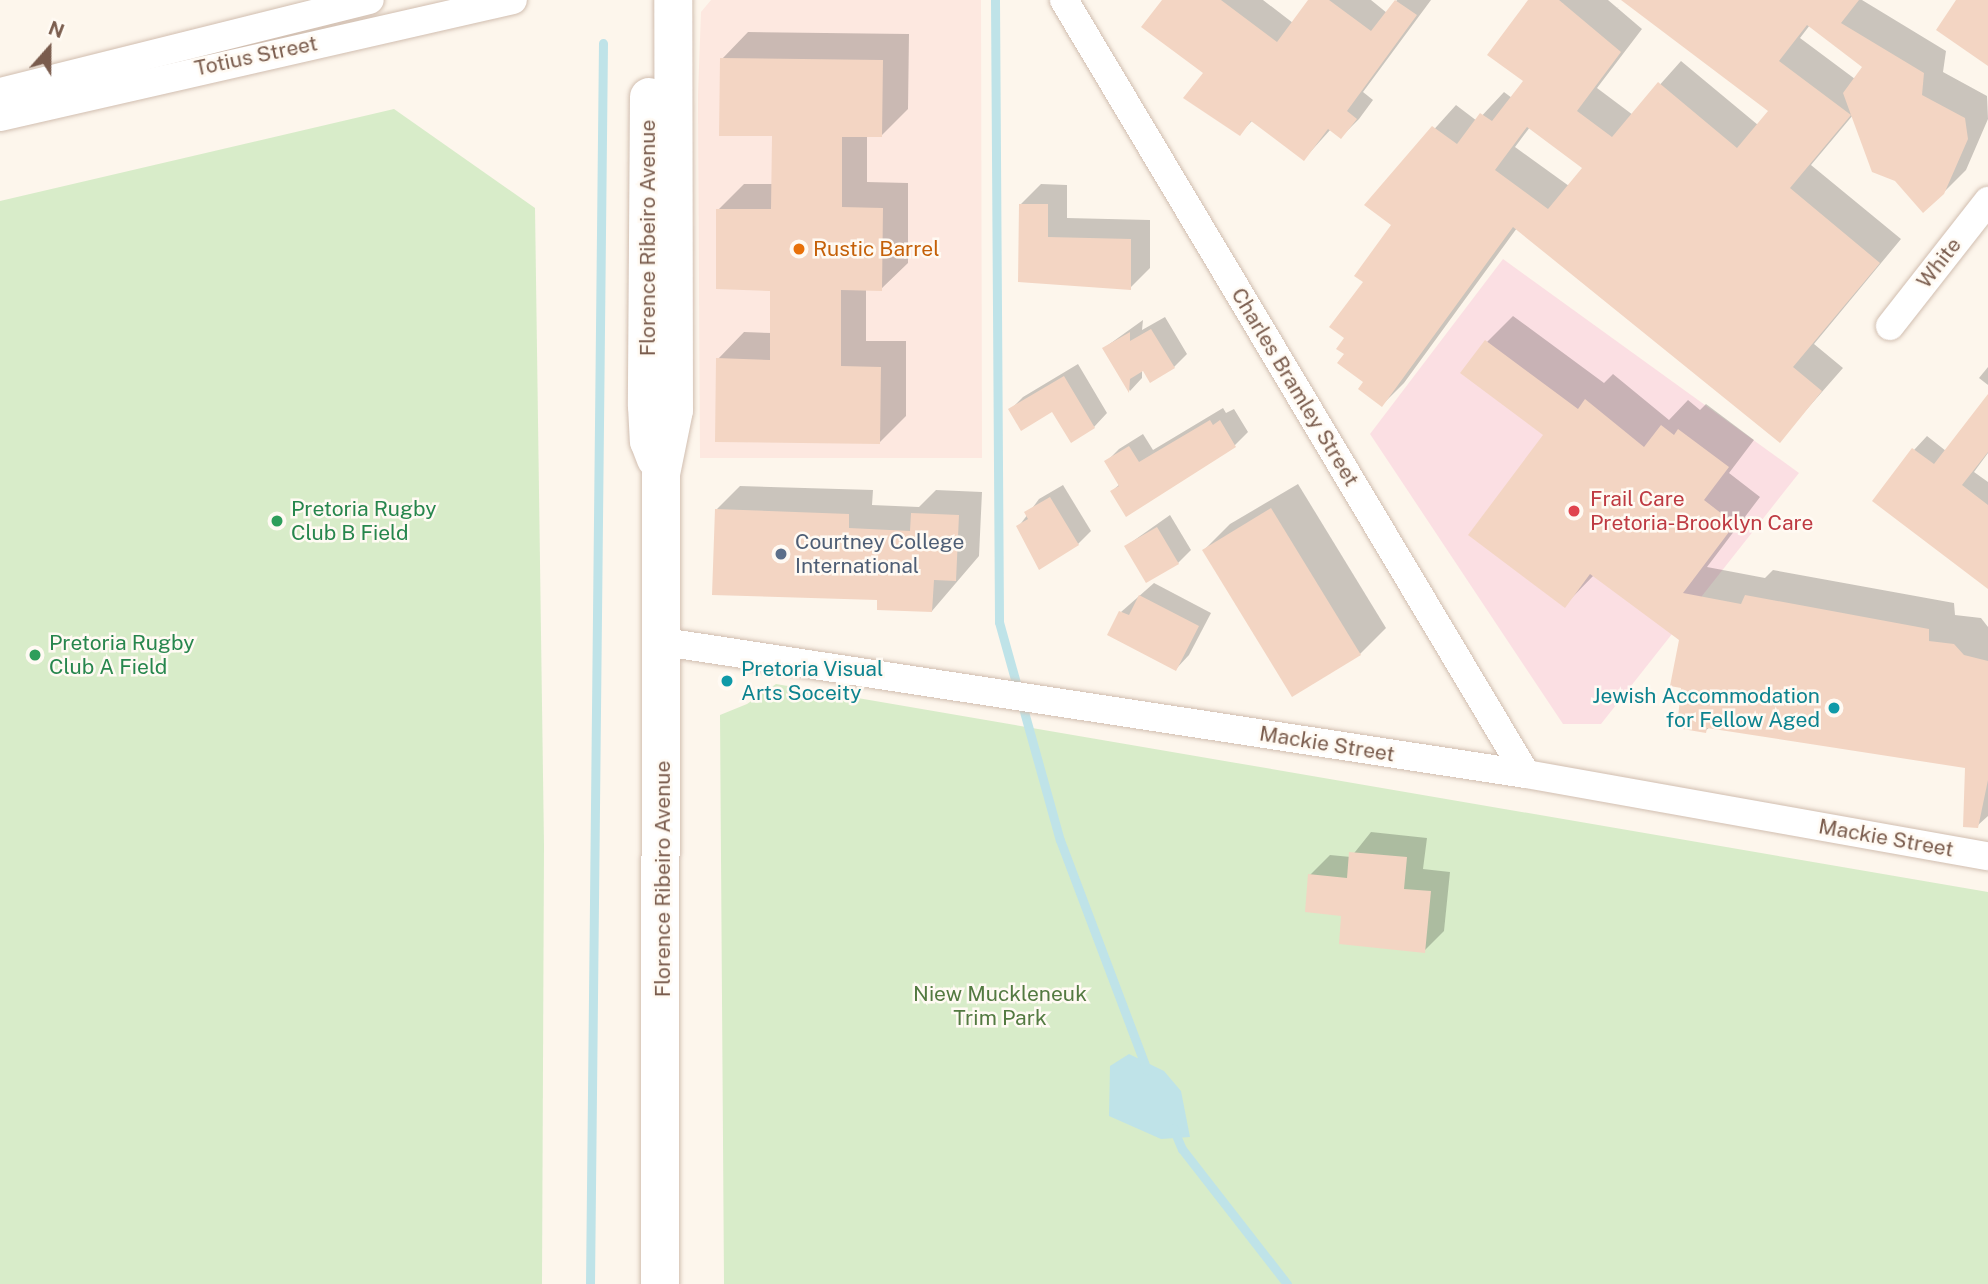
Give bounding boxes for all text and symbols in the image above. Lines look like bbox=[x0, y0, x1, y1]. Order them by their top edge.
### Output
north arrow bbox=[14, 14, 84, 84]
text: N bbox=[46, 16, 67, 42]
street label: Totius Street bbox=[192, 31, 320, 81]
street label: Florence Ribeiro Avenue bbox=[635, 120, 661, 356]
street label: White bbox=[1911, 233, 1967, 293]
place label: Rustic Barrel bbox=[813, 236, 940, 262]
marker: Rustic Barrel bbox=[791, 241, 807, 257]
street label: Charles Bramley Street bbox=[1226, 283, 1364, 491]
place label: Frail Care Pretoria-Brooklyn Care bbox=[1590, 486, 1813, 536]
place label: Pretoria Rugby Club B Field bbox=[291, 496, 437, 546]
marker: Frail Care Pretoria-Brooklyn Care bbox=[1564, 501, 1584, 521]
marker: Pretoria Rugby Club B Field bbox=[269, 513, 285, 529]
place label: Courtney College International bbox=[795, 529, 965, 579]
marker: Courtney College International bbox=[773, 546, 789, 562]
place label: Pretoria Rugby Club A Field bbox=[49, 630, 195, 680]
marker: Pretoria Rugby Club A Field bbox=[27, 647, 43, 663]
place label: Pretoria Visual Arts Soceity bbox=[741, 656, 884, 706]
marker: Pretoria Visual Arts Soceity bbox=[719, 673, 735, 689]
place label: Jewish Accommodation for Fellow Aged bbox=[1592, 683, 1820, 733]
marker: Jewish Accommodation for Fellow Aged bbox=[1826, 700, 1842, 716]
street label: Mackie Street bbox=[1257, 721, 1397, 767]
street label: Florence Ribeiro Avenue bbox=[650, 761, 676, 997]
street label: Mackie Street bbox=[1816, 814, 1956, 862]
park label: Niew Muckleneuk Trim Park bbox=[913, 981, 1087, 1031]

